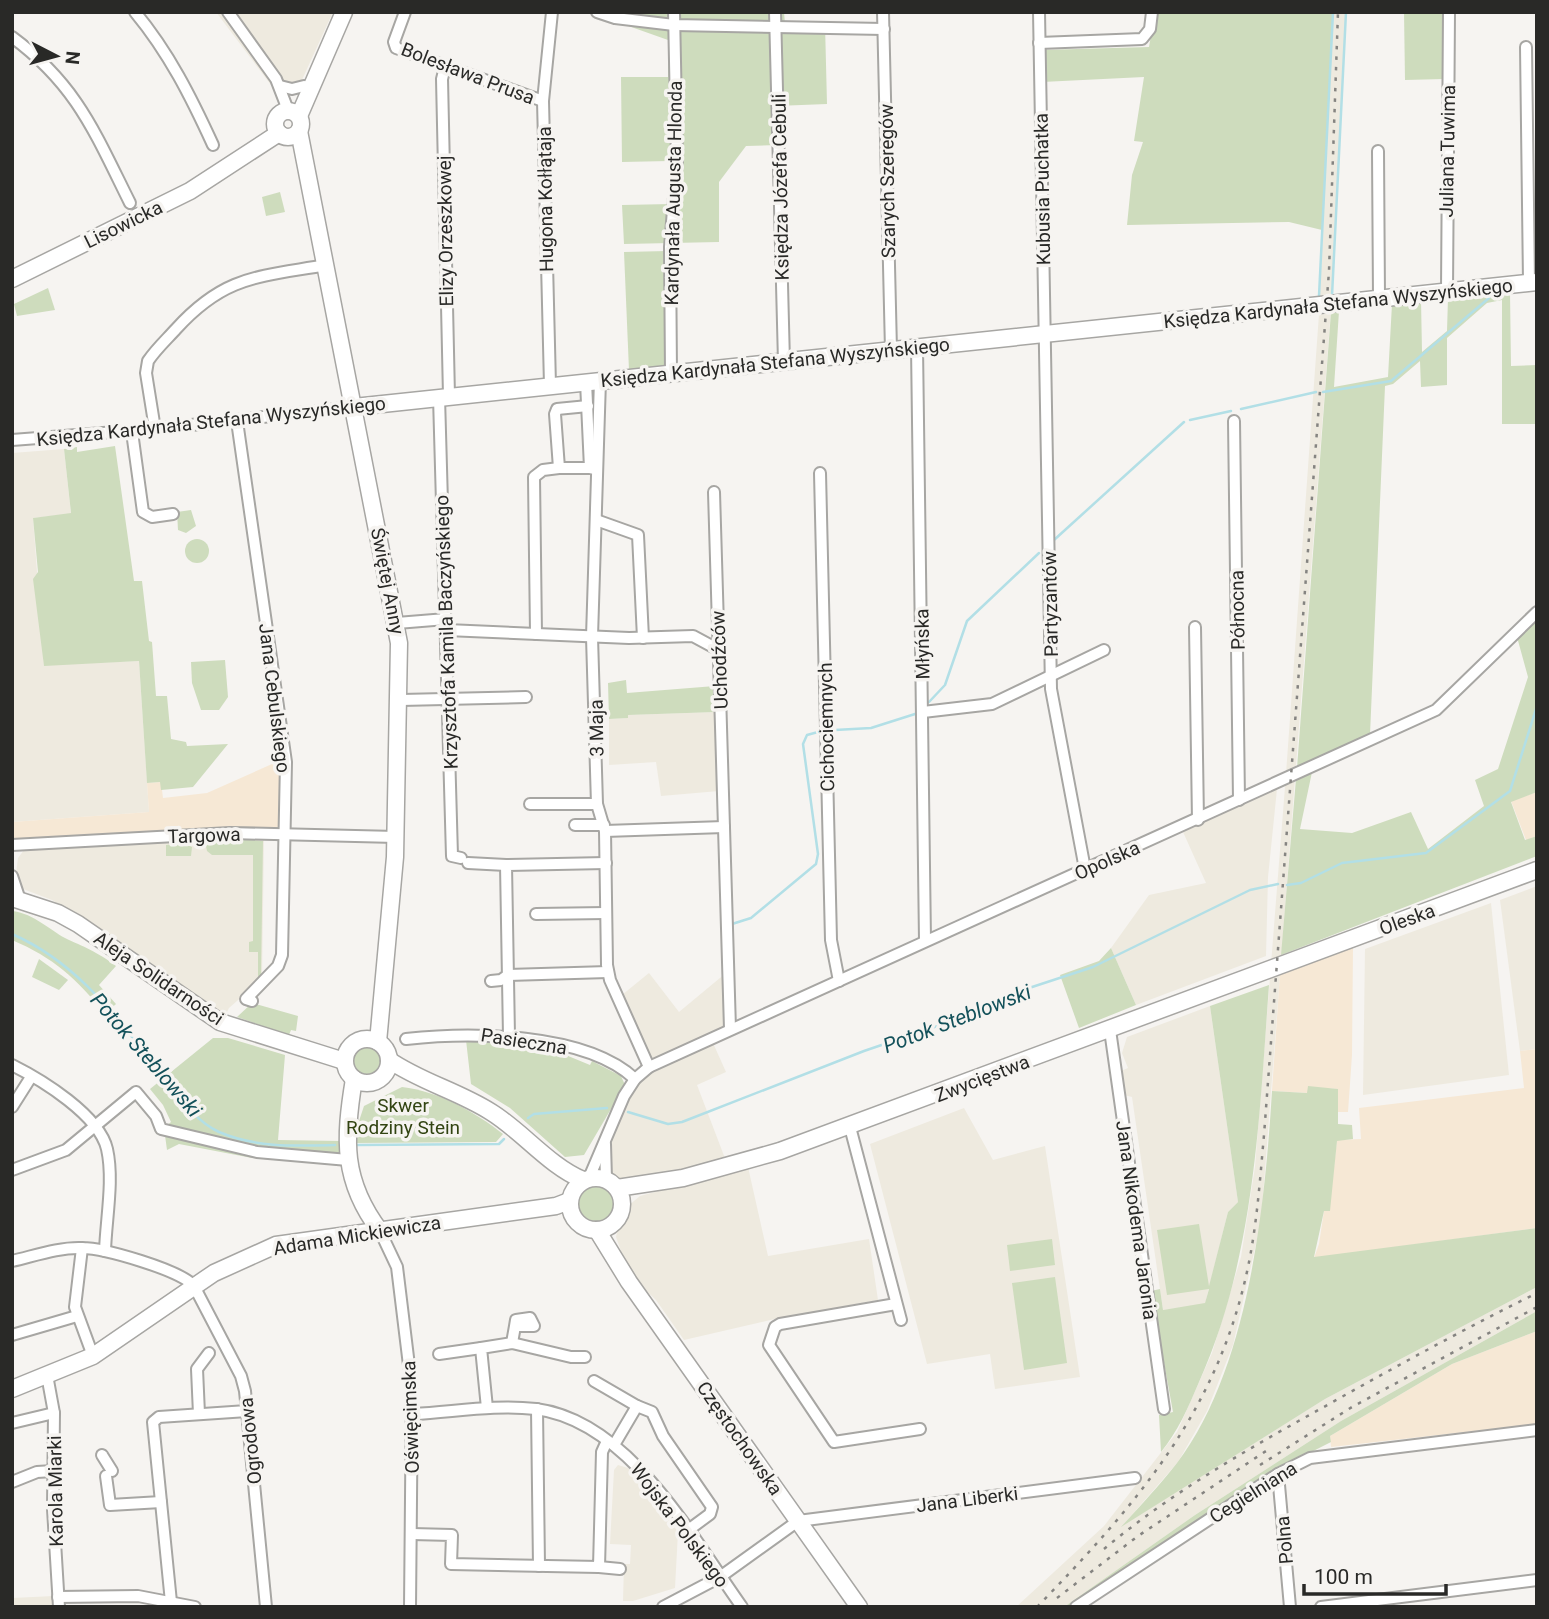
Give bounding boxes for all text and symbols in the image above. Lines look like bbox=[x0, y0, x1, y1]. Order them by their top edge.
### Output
north arrow bbox=[21, 21, 91, 91]
street label: Bolesława Prusa bbox=[398, 37, 538, 109]
text: N bbox=[60, 50, 85, 66]
street label: Kardynała Augusta Hlonda bbox=[660, 80, 687, 306]
street label: Juliana Tuwima bbox=[1435, 85, 1460, 217]
street label: Księdza Józefa Cebuli bbox=[767, 93, 794, 280]
street label: Szarych Szeregów bbox=[875, 104, 900, 258]
street label: Kubusia Puchatka bbox=[1030, 113, 1055, 265]
street label: Hugona Kołłątaja bbox=[533, 126, 558, 272]
street label: Elizy Orzeszkowej bbox=[433, 155, 458, 307]
street label: Lisowicka bbox=[80, 196, 166, 253]
street label: Księdza Kardynała Stefana Wyszyńskiego bbox=[1162, 274, 1514, 333]
street label: Księdza Kardynała Stefana Wyszyńskiego bbox=[599, 333, 951, 392]
street label: Księdza Kardynała Stefana Wyszyńskiego bbox=[35, 392, 387, 451]
street label: Krzysztofa Kamila Baczyńskiego bbox=[430, 494, 463, 770]
street label: Świętej Anny bbox=[366, 526, 409, 636]
street label: Partyzantów bbox=[1038, 551, 1063, 657]
street label: Północna bbox=[1225, 570, 1250, 650]
street label: Młyńska bbox=[910, 608, 935, 680]
street label: Uchodźców bbox=[706, 610, 733, 710]
street label: Jana Cebulskiego bbox=[254, 622, 295, 774]
street label: Cichociemnych bbox=[814, 662, 839, 792]
street label: 3 Maja bbox=[585, 699, 608, 757]
street label: Targowa bbox=[167, 823, 241, 848]
street label: Opolska bbox=[1071, 836, 1143, 885]
street label: Oleska bbox=[1376, 899, 1438, 940]
street label: Aleja Solidarności bbox=[90, 927, 228, 1030]
water label: Potok Steblowski bbox=[880, 980, 1034, 1058]
water label: Potok Steblowski bbox=[86, 988, 206, 1122]
street label: Pasieczna bbox=[479, 1023, 569, 1060]
street label: Zwycięstwa bbox=[932, 1050, 1033, 1107]
park label: Skwer Rodziny Stein bbox=[346, 1094, 460, 1139]
street label: Jana Nikodema Jaronia bbox=[1111, 1119, 1162, 1321]
street label: Adama Mickiewicza bbox=[272, 1211, 442, 1260]
street label: Oświęcimska bbox=[397, 1360, 424, 1474]
street label: Częstochowska bbox=[692, 1377, 787, 1500]
street label: Ogrodowa bbox=[235, 1396, 266, 1485]
street label: Karola Miarki bbox=[43, 1435, 68, 1547]
street label: Cegielniana bbox=[1205, 1457, 1301, 1528]
street label: Wojska Polskiego bbox=[625, 1459, 734, 1592]
street label: Jana Liberki bbox=[915, 1482, 1019, 1517]
street label: Polna bbox=[1271, 1515, 1298, 1565]
scale bar bbox=[1304, 1552, 1446, 1596]
text: 100 m bbox=[1314, 1565, 1373, 1589]

